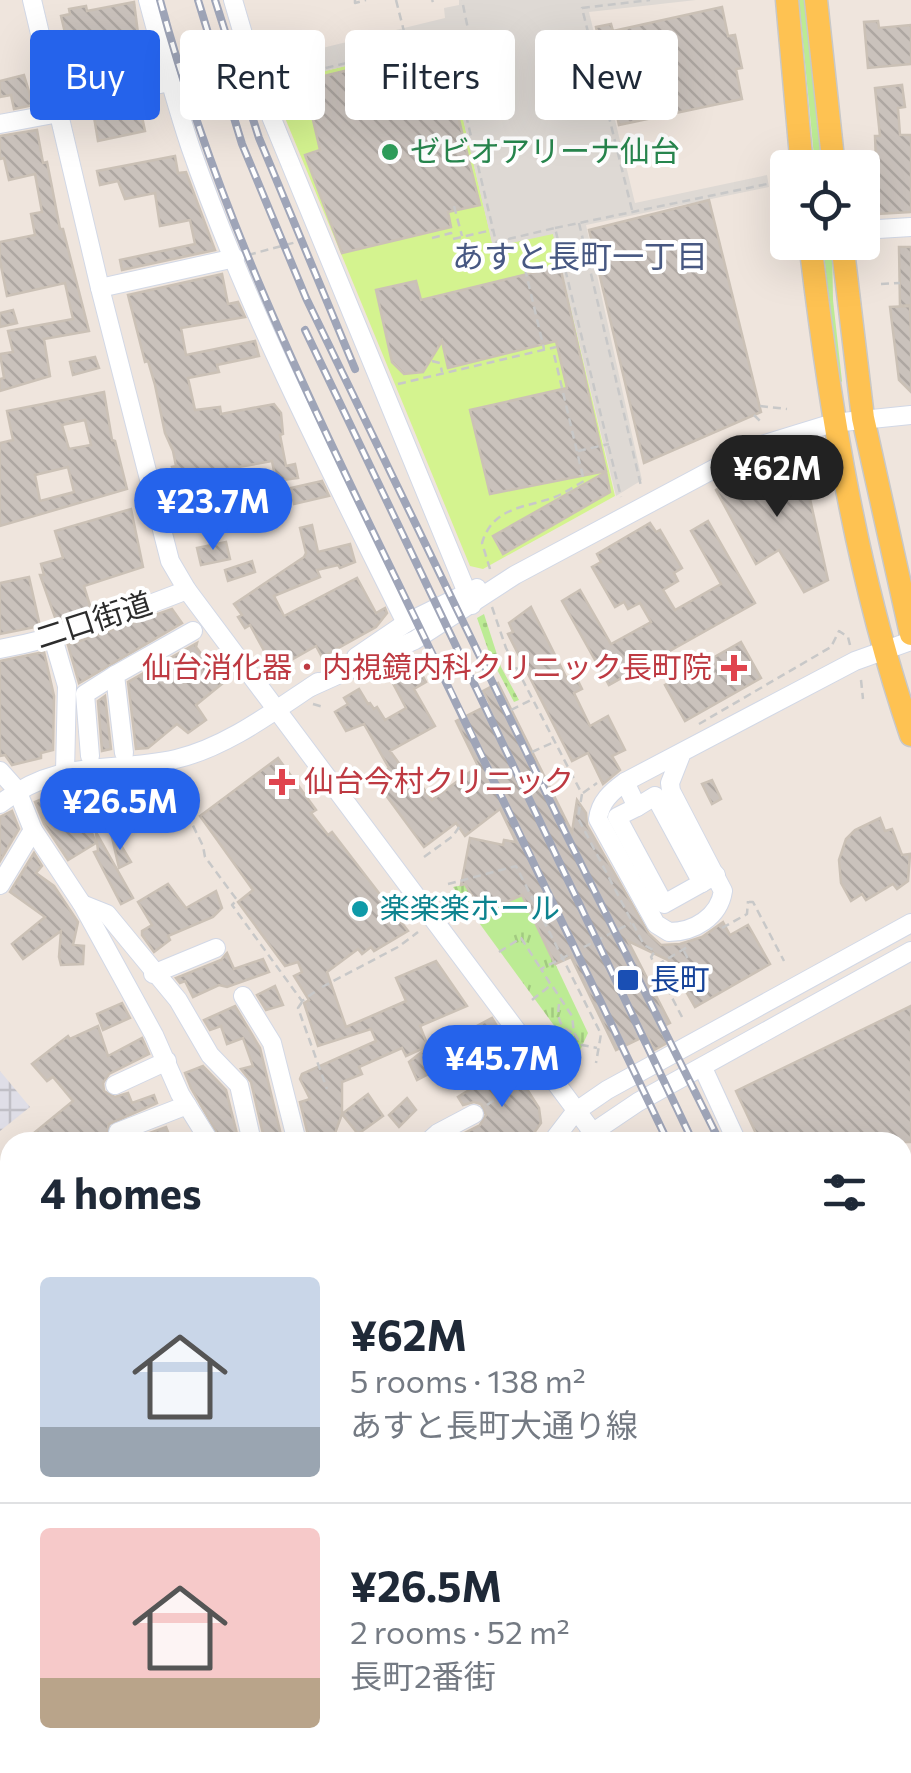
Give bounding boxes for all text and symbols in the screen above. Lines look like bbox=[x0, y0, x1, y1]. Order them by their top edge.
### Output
chip: Buy bbox=[30, 30, 160, 120]
chip: Rent bbox=[180, 30, 325, 120]
chip: Filters bbox=[345, 30, 515, 120]
chip: New bbox=[535, 30, 678, 120]
place label: ゼビオアリーナ仙台 bbox=[410, 131, 680, 168]
marker: ゼビオアリーナ仙台 bbox=[379, 141, 401, 163]
map controls bbox=[770, 150, 880, 260]
button: locate bbox=[770, 150, 880, 260]
district label: あすと長町一丁目 bbox=[452, 235, 708, 275]
pin: ¥62M bbox=[718, 435, 836, 520]
text: ¥62M bbox=[732, 447, 822, 487]
pin: ¥23.7M bbox=[132, 468, 294, 553]
text: ¥23.7M bbox=[156, 480, 270, 520]
street label: 二口街道 bbox=[30, 582, 156, 655]
place label: 仙台消化器・内視鏡内科クリニック長町院 bbox=[142, 647, 712, 684]
marker: 仙台消化器・内視鏡内科クリニック長町院 bbox=[721, 655, 747, 681]
place label: 仙台今村クリニック bbox=[304, 761, 574, 798]
pin: ¥26.5M bbox=[39, 768, 201, 853]
marker: 仙台今村クリニック bbox=[269, 769, 295, 795]
text: ¥26.5M bbox=[62, 780, 178, 820]
place label: 楽楽楽ホール bbox=[380, 888, 560, 925]
marker: 楽楽楽ホール bbox=[349, 898, 371, 920]
place label: 長町 bbox=[650, 959, 710, 996]
marker: 長町 bbox=[615, 967, 641, 993]
pin: ¥45.7M bbox=[421, 1025, 583, 1110]
text: ¥45.7M bbox=[444, 1037, 560, 1077]
icon: filters bbox=[817, 1165, 872, 1220]
text: 4 homes bbox=[40, 1166, 202, 1218]
text: ¥62M bbox=[350, 1308, 467, 1360]
icon: home bbox=[120, 1317, 240, 1437]
text: 5 rooms · 138 m² bbox=[350, 1360, 586, 1400]
text: あすと長町大通り線 bbox=[350, 1404, 638, 1444]
text: ¥26.5M bbox=[350, 1559, 502, 1611]
icon: home bbox=[120, 1568, 240, 1688]
text: 2 rooms · 52 m² bbox=[350, 1611, 570, 1651]
text: 長町2番街 bbox=[350, 1655, 496, 1695]

